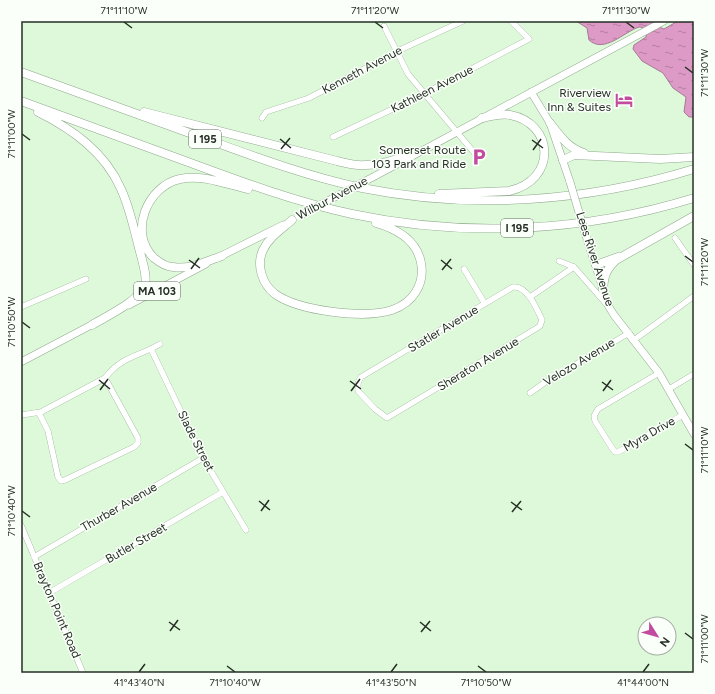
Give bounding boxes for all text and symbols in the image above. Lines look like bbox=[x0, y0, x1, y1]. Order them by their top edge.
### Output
text: 71°11'10"W bbox=[101, 4, 148, 17]
text: 71°11'20"W bbox=[351, 4, 400, 17]
text: 71°11'30"W bbox=[602, 4, 650, 17]
street label: Kenneth Avenue bbox=[320, 43, 405, 97]
text: 71°11'30"W bbox=[698, 49, 711, 97]
street label: Kathleen Avenue bbox=[388, 62, 476, 116]
place label: Riverview Inn & Suites bbox=[547, 86, 612, 114]
hotel icon: Riverview Inn & Suites bbox=[614, 90, 634, 110]
text: 71°11'00"W bbox=[5, 109, 18, 159]
road number: I 195 bbox=[189, 130, 221, 148]
place label: Somerset Route 103 Park and Ride bbox=[371, 143, 466, 171]
parking icon: Somerset Route 103 Park and Ride bbox=[469, 147, 489, 167]
street label: Wilbur Avenue bbox=[294, 173, 370, 223]
street label: Lees River Avenue bbox=[573, 210, 617, 308]
road number: I 195 bbox=[501, 219, 533, 237]
text: 71°11'20"W bbox=[698, 237, 711, 286]
road number: MA 103 bbox=[134, 282, 180, 300]
text: 71°10'50"W bbox=[5, 296, 18, 347]
street label: Statler Avenue bbox=[405, 302, 481, 355]
street label: Sheraton Avenue bbox=[435, 334, 522, 394]
street label: Velozo Avenue bbox=[541, 335, 617, 389]
street label: Slade Street bbox=[175, 408, 217, 474]
street label: Myra Drive bbox=[621, 413, 678, 454]
text: 71°11'10"W bbox=[698, 426, 711, 473]
street label: Thurber Avenue bbox=[79, 479, 160, 534]
text: 71°10'40"W bbox=[5, 485, 18, 537]
street label: Butler Street bbox=[103, 520, 170, 566]
street label: Brayton Point Road bbox=[30, 560, 84, 660]
text: 71°11'00"W bbox=[698, 614, 711, 664]
north arrow bbox=[637, 616, 677, 656]
text: N bbox=[657, 634, 672, 649]
text: 41°43'40"N bbox=[113, 676, 165, 689]
text: 71°10'40"W bbox=[209, 676, 261, 689]
text: 41°43'50"N bbox=[366, 676, 416, 689]
text: 71°10'50"W bbox=[461, 676, 512, 689]
text: 41°44'00"N bbox=[617, 676, 669, 689]

